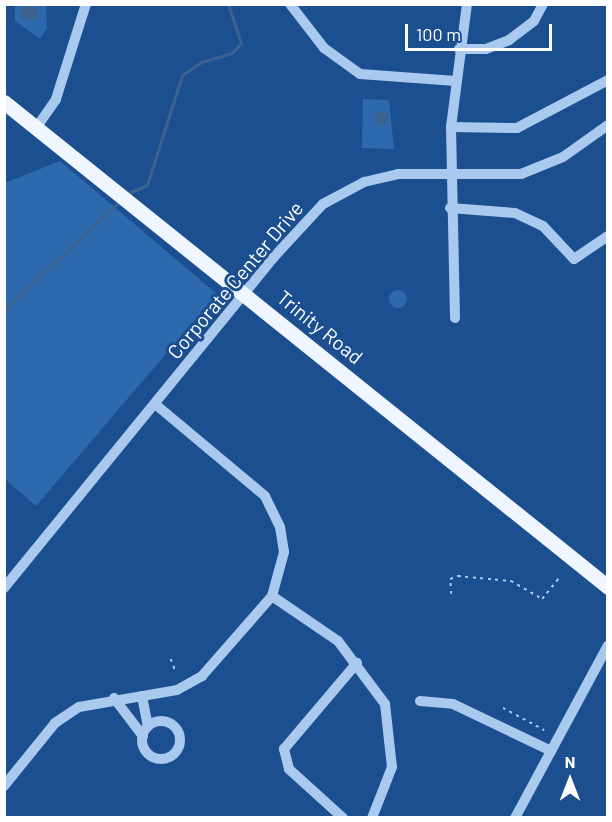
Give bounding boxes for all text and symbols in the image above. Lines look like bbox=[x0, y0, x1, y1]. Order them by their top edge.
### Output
scale bar bbox=[408, 12, 555, 50]
text: 100 m bbox=[416, 23, 461, 45]
street label: Corporate Center Drive bbox=[162, 196, 308, 364]
street label: Trinity Road bbox=[272, 285, 368, 369]
north arrow bbox=[540, 750, 600, 810]
text: N bbox=[565, 752, 575, 771]

